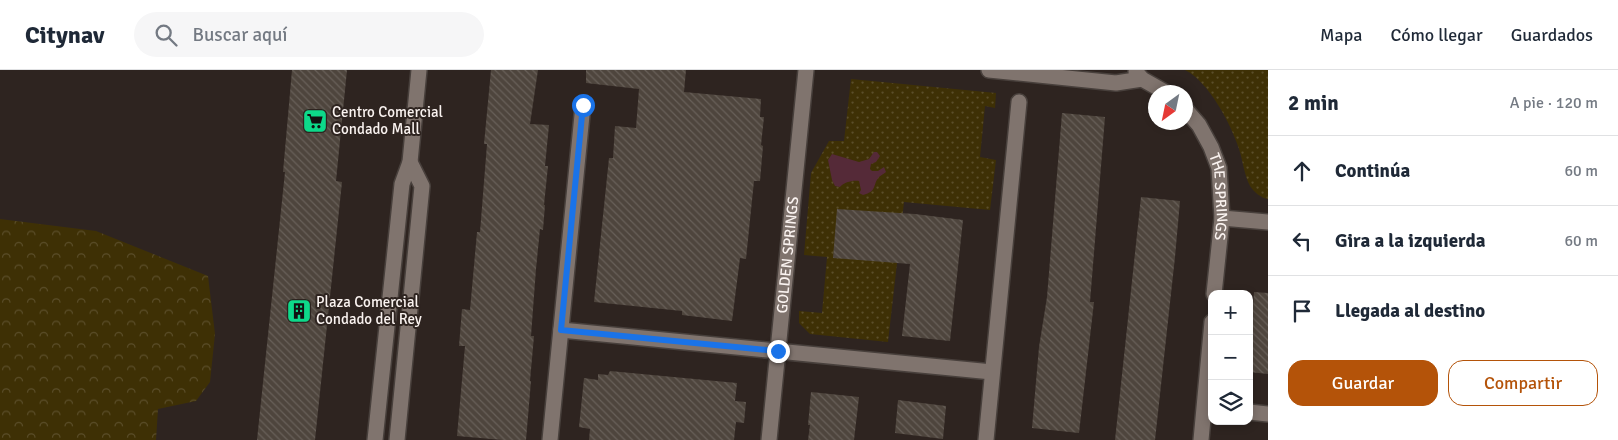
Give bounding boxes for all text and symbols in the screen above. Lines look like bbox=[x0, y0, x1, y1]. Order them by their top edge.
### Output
search box bbox=[134, 12, 484, 57]
text: Citynav bbox=[25, 20, 104, 50]
icon: search bbox=[152, 21, 180, 49]
text: Buscar aquí bbox=[192, 23, 288, 47]
text: Mapa bbox=[1320, 24, 1362, 46]
text: Cómo llegar bbox=[1390, 24, 1483, 46]
text: Guardados bbox=[1511, 24, 1593, 46]
north arrow bbox=[1148, 85, 1193, 130]
text: 2 min bbox=[1288, 90, 1339, 116]
text: A pie · 120 m bbox=[1510, 93, 1598, 113]
route start bbox=[572, 94, 595, 117]
place label: Centro Comercial Condado Mall bbox=[332, 103, 443, 138]
supermarket icon: Centro Comercial Condado Mall bbox=[302, 108, 328, 134]
street label: THE SPRINGS bbox=[1205, 151, 1231, 241]
icon: ahead bbox=[1288, 157, 1316, 185]
text: Continúa bbox=[1335, 159, 1410, 183]
text: 60 m bbox=[1564, 161, 1598, 181]
street label: GOLDEN SPRINGS bbox=[773, 196, 802, 314]
icon: left bbox=[1288, 227, 1316, 255]
text: Gira a la izquierda bbox=[1335, 229, 1485, 253]
text: 60 m bbox=[1564, 231, 1598, 251]
map controls bbox=[1208, 290, 1253, 425]
button: + bbox=[1208, 290, 1253, 335]
place label: Plaza Comercial Condado del Rey bbox=[316, 293, 422, 328]
icon: arrive bbox=[1288, 297, 1316, 325]
building icon: Plaza Comercial Condado del Rey bbox=[286, 298, 312, 324]
text: Llegada al destino bbox=[1335, 299, 1485, 323]
button: − bbox=[1208, 335, 1253, 380]
route end bbox=[767, 340, 790, 363]
button: Guardar bbox=[1288, 360, 1438, 406]
button: Compartir bbox=[1448, 360, 1598, 406]
button: layers bbox=[1208, 380, 1253, 425]

